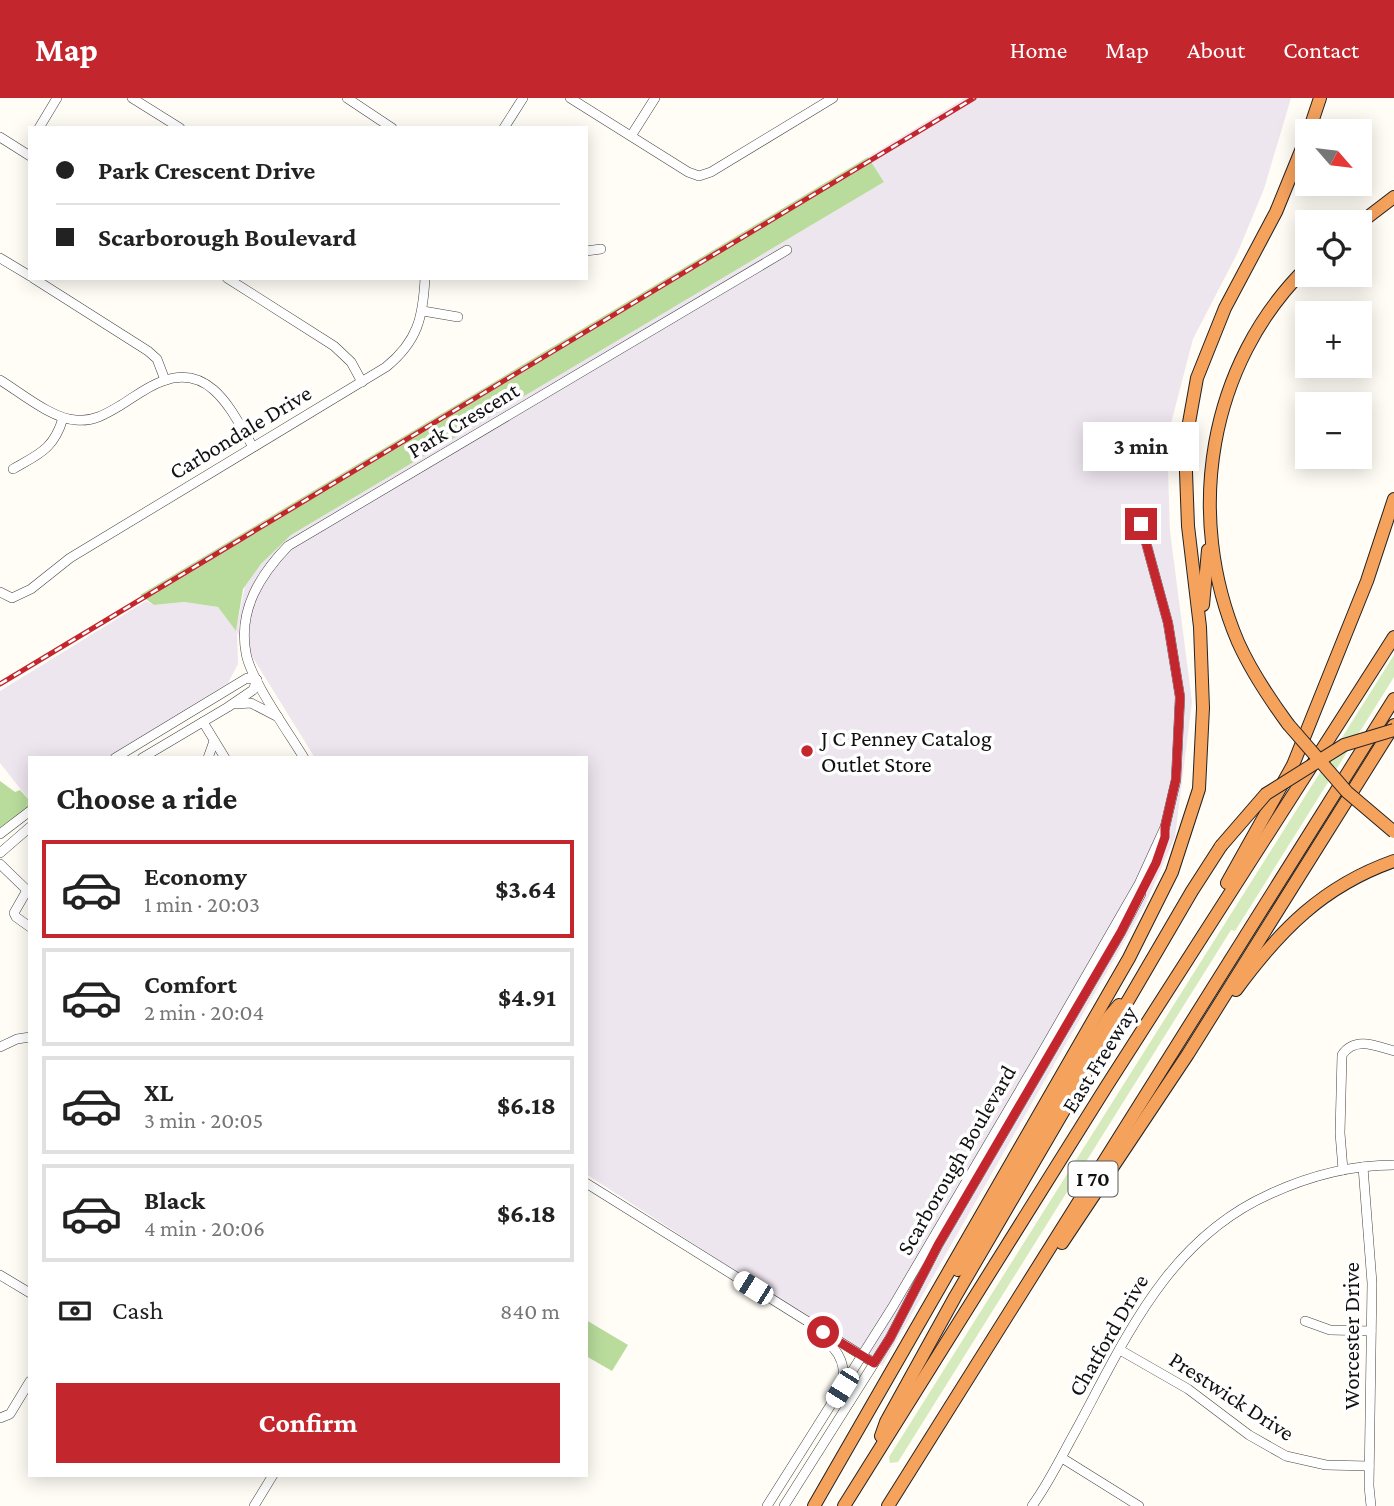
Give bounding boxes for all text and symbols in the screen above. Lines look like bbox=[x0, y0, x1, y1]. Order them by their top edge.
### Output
text: Map bbox=[35, 31, 98, 68]
text: Home bbox=[1010, 36, 1067, 63]
text: Map bbox=[1105, 36, 1149, 63]
text: About bbox=[1187, 36, 1245, 63]
text: Contact bbox=[1283, 36, 1359, 63]
north arrow bbox=[1295, 119, 1372, 196]
map controls bbox=[1295, 119, 1372, 469]
text: Park Crescent Drive bbox=[98, 156, 315, 185]
button: locate bbox=[1295, 210, 1372, 287]
text: Scarborough Boulevard bbox=[98, 223, 356, 252]
button: + bbox=[1295, 301, 1372, 378]
street label: Park Crescent bbox=[403, 376, 524, 463]
street label: Carbondale Drive bbox=[164, 379, 316, 485]
button: − bbox=[1295, 392, 1372, 469]
callout: 3 min bbox=[1083, 422, 1199, 472]
text: 3 min bbox=[1113, 433, 1169, 459]
route end bbox=[1125, 508, 1157, 540]
place label: J C Penney Catalog Outlet Store bbox=[819, 725, 992, 777]
marker: J C Penney Catalog Outlet Store bbox=[799, 743, 815, 759]
text: Choose a ride bbox=[56, 780, 237, 816]
icon: car bbox=[60, 858, 123, 921]
text: Economy bbox=[144, 862, 247, 891]
text: $3.64 bbox=[495, 875, 556, 904]
text: 1 min · 20:03 bbox=[144, 891, 260, 917]
icon: car bbox=[60, 966, 123, 1029]
text: Comfort bbox=[144, 970, 237, 999]
text: $4.91 bbox=[498, 983, 556, 1012]
text: 2 min · 20:04 bbox=[144, 999, 264, 1025]
street label: East Freeway bbox=[1056, 1000, 1142, 1117]
street label: Scarborough Boulevard bbox=[891, 1061, 1021, 1259]
icon: car bbox=[60, 1074, 123, 1137]
text: XL bbox=[144, 1078, 173, 1107]
text: $6.18 bbox=[497, 1091, 556, 1120]
text: 3 min · 20:05 bbox=[144, 1107, 263, 1133]
road number: I 70 bbox=[1068, 1162, 1118, 1196]
icon: car bbox=[60, 1182, 123, 1245]
text: Black bbox=[144, 1186, 205, 1215]
text: $6.18 bbox=[497, 1199, 556, 1228]
text: 4 min · 20:06 bbox=[144, 1215, 265, 1241]
street label: Worcester Drive bbox=[1338, 1262, 1364, 1410]
car bbox=[730, 1268, 777, 1308]
street label: Chatford Drive bbox=[1063, 1269, 1153, 1401]
icon: cash bbox=[56, 1292, 94, 1330]
text: Cash bbox=[112, 1296, 163, 1325]
text: 840 m bbox=[500, 1298, 560, 1324]
route start bbox=[807, 1316, 839, 1348]
street label: Prestwick Drive bbox=[1165, 1346, 1299, 1446]
car bbox=[822, 1365, 863, 1411]
button: Confirm bbox=[56, 1383, 560, 1463]

